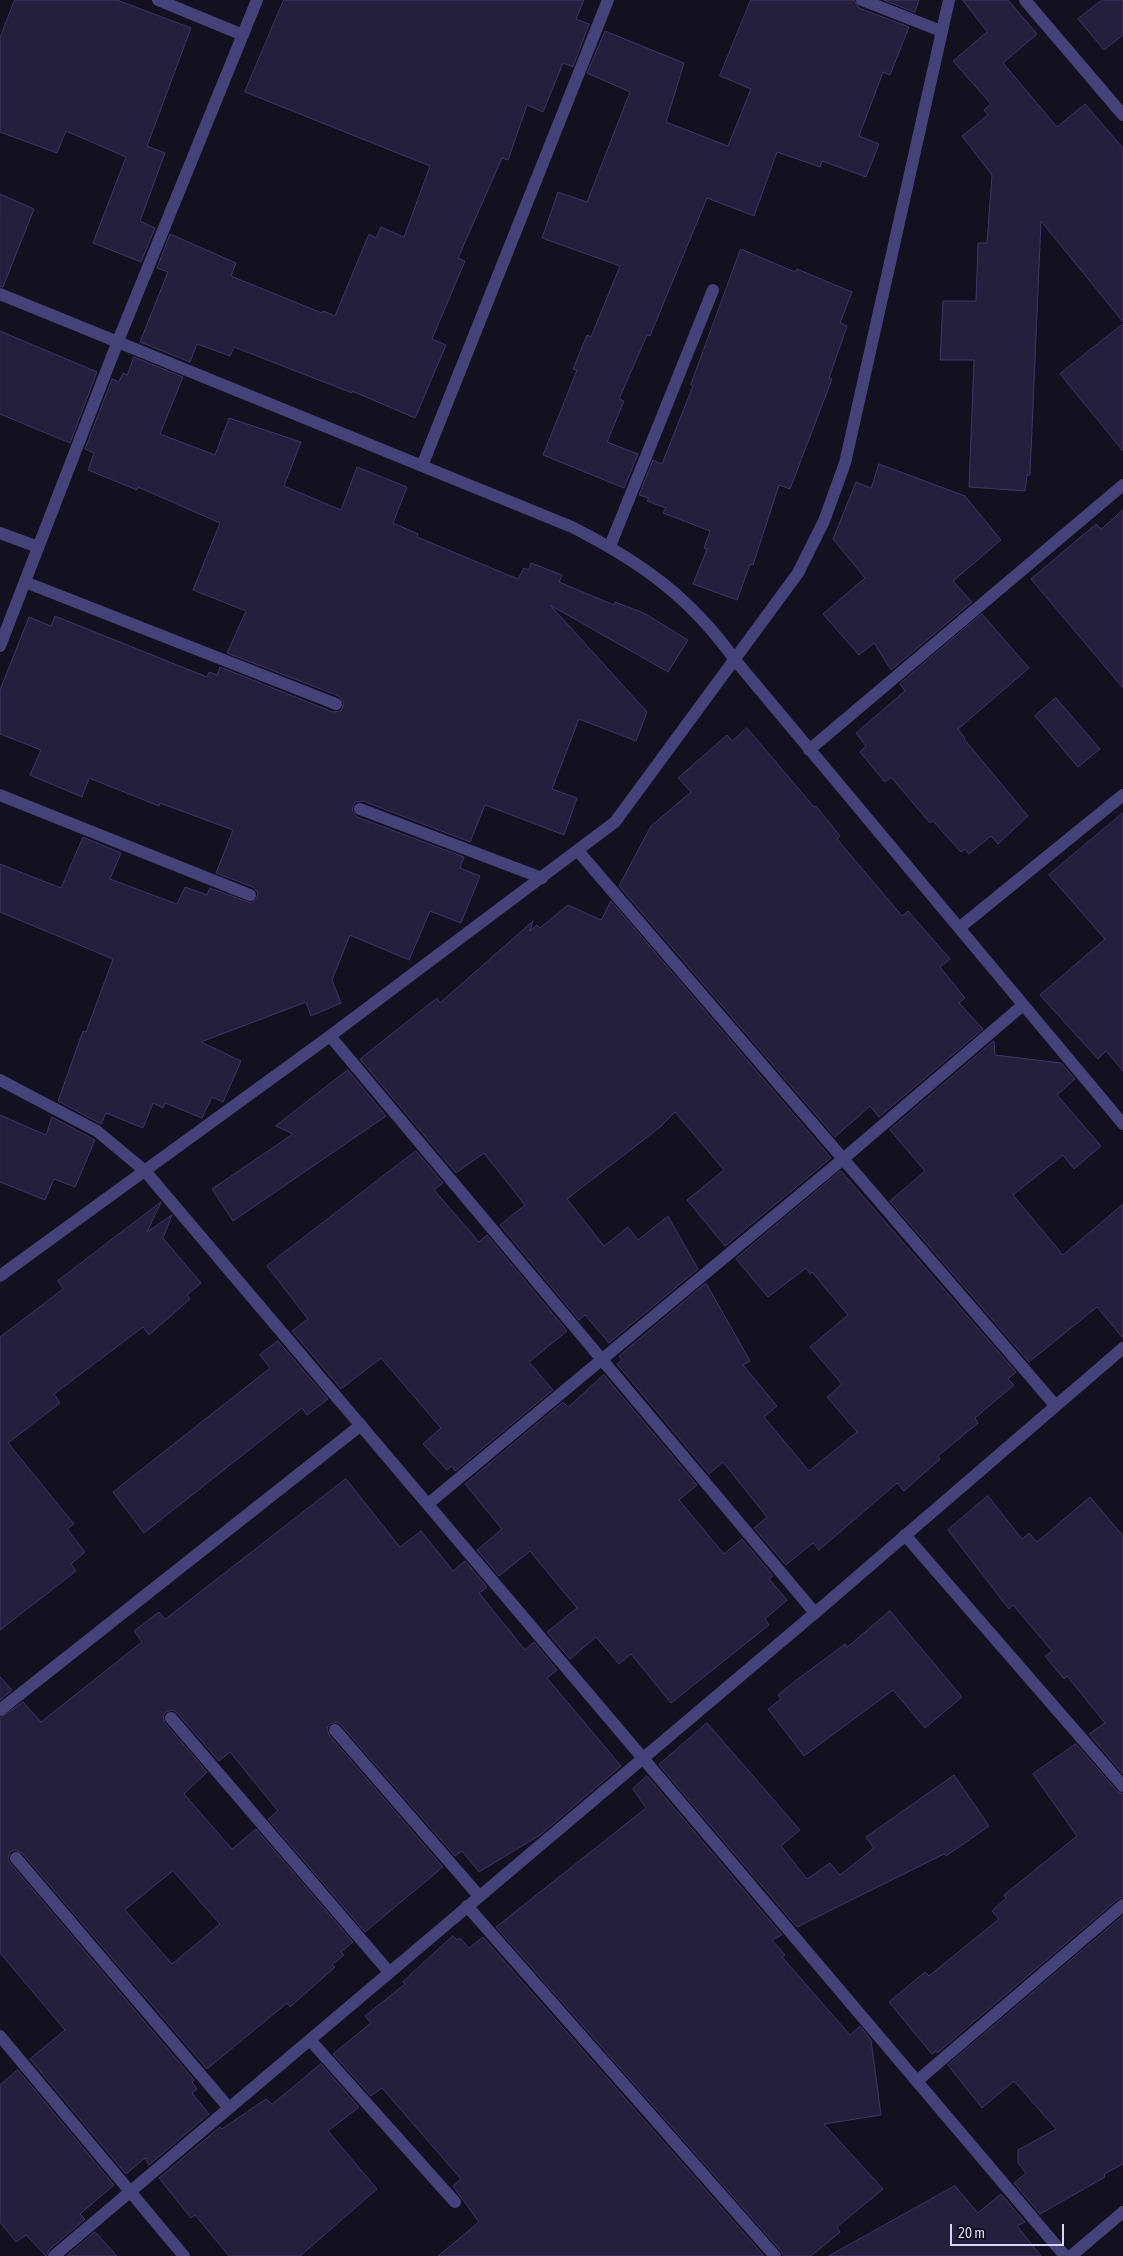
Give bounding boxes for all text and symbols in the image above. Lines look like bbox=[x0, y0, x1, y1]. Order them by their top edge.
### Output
scale bar bbox=[953, 2214, 1067, 2246]
text: 20 m bbox=[958, 2224, 985, 2241]

